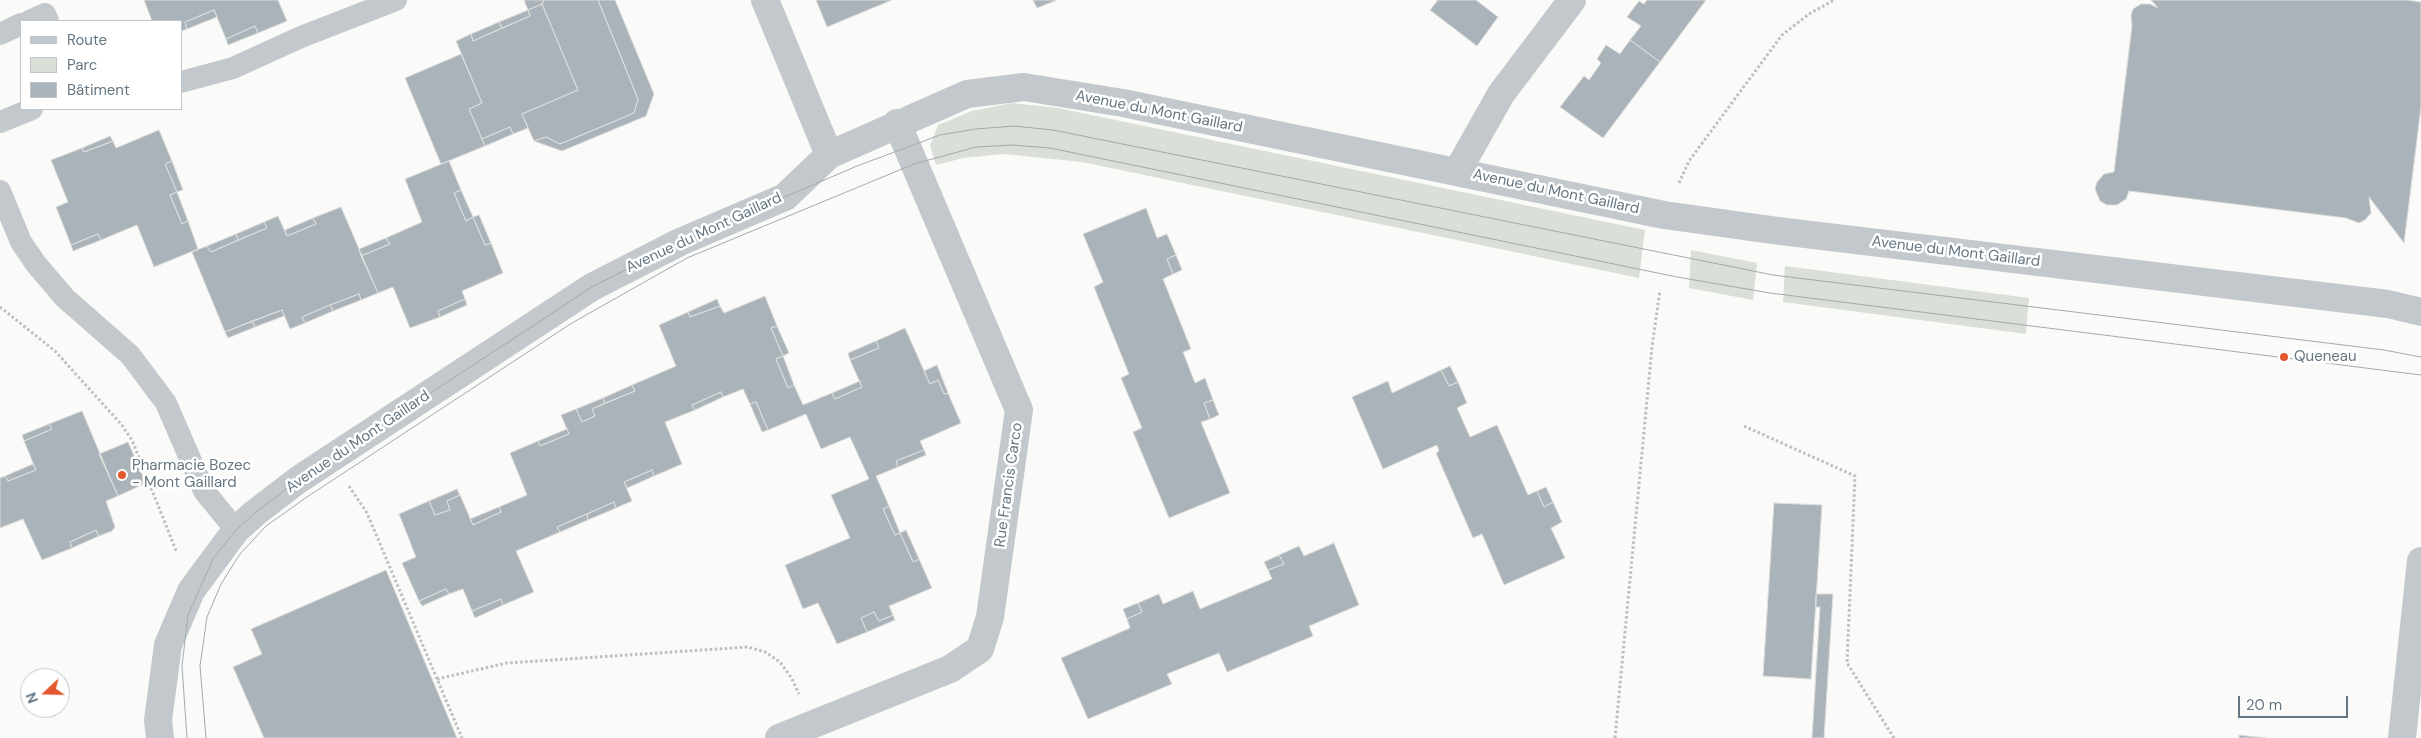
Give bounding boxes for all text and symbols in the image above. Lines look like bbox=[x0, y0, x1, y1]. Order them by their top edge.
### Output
legend bbox=[20, 20, 182, 110]
text: Route bbox=[67, 30, 107, 50]
text: Parc bbox=[67, 55, 97, 75]
text: Bâtiment bbox=[67, 80, 130, 100]
street label: Avenue du Mont Gaillard bbox=[1074, 87, 1244, 137]
street label: Avenue du Mont Gaillard bbox=[1471, 166, 1641, 218]
street label: Avenue du Mont Gaillard bbox=[623, 189, 785, 277]
street label: Avenue du Mont Gaillard bbox=[1871, 233, 2041, 271]
place label: Queneau bbox=[2294, 348, 2357, 366]
marker: Queneau bbox=[2278, 351, 2290, 363]
street label: Avenue du Mont Gaillard bbox=[283, 387, 433, 497]
street label: Rue Francis Carco bbox=[991, 422, 1027, 548]
place label: Pharmacie Bozec - Mont Gaillard bbox=[132, 457, 251, 492]
marker: Pharmacie Bozec - Mont Gaillard bbox=[116, 469, 128, 481]
north arrow bbox=[20, 668, 70, 718]
scale bar bbox=[2241, 686, 2351, 718]
text: N bbox=[22, 690, 42, 706]
text: 20 m bbox=[2246, 695, 2282, 715]

